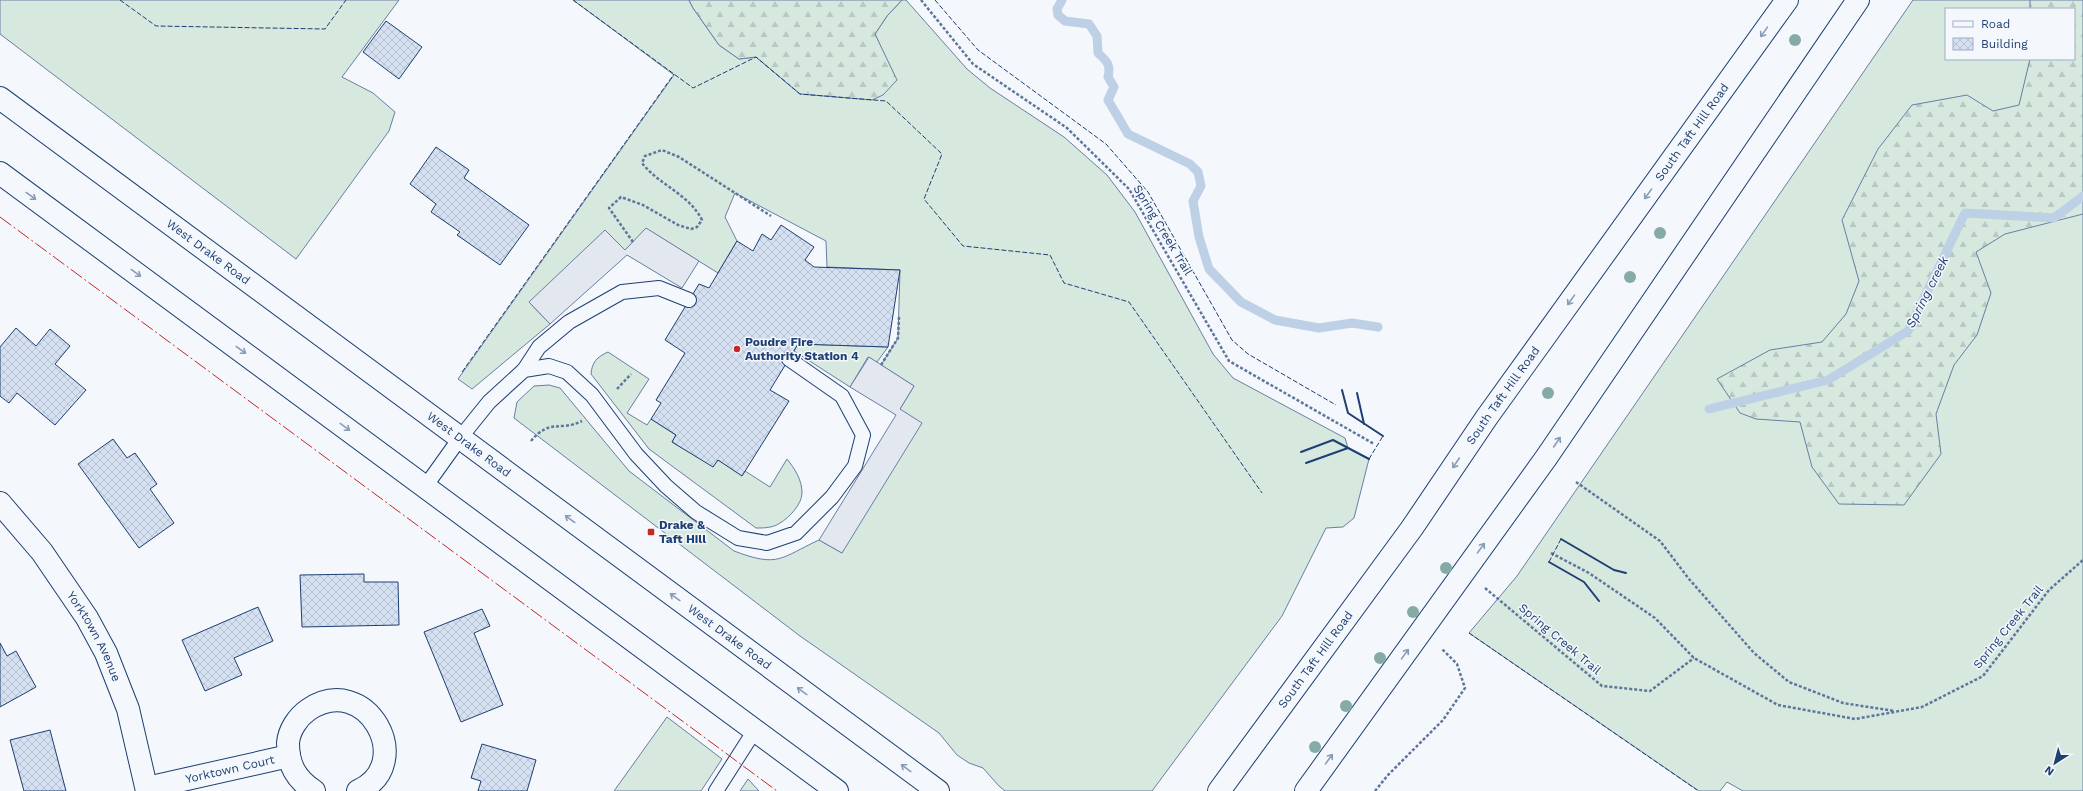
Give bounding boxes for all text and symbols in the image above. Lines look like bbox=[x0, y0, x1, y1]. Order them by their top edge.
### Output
legend bbox=[1945, 8, 2075, 60]
text: Road bbox=[1981, 17, 2010, 31]
one-way arrow bbox=[1760, 26, 1768, 37]
text: Building bbox=[1981, 37, 2028, 51]
street label: South Taft Hill Road bbox=[1652, 81, 1732, 184]
street label: Spring Creek Trail bbox=[1130, 182, 1196, 278]
one-way arrow bbox=[1643, 189, 1652, 200]
one-way arrow bbox=[26, 192, 37, 200]
street label: West Drake Road bbox=[164, 216, 253, 287]
water label: Spring creek bbox=[1902, 253, 1952, 330]
one-way arrow bbox=[130, 269, 141, 277]
one-way arrow bbox=[1567, 294, 1576, 305]
place label: Poudre Fire Authority Station 4 bbox=[745, 335, 859, 363]
marker: Poudre Fire Authority Station 4 bbox=[732, 344, 742, 354]
street label: South Taft Hill Road bbox=[1463, 344, 1542, 447]
one-way arrow bbox=[235, 346, 246, 354]
street label: West Drake Road bbox=[424, 409, 514, 480]
one-way arrow bbox=[340, 423, 351, 432]
one-way arrow bbox=[1553, 437, 1561, 448]
one-way arrow bbox=[1452, 457, 1460, 468]
one-way arrow bbox=[565, 515, 576, 524]
place label: Drake & Taft Hill bbox=[659, 518, 706, 546]
marker: Drake & Taft Hill bbox=[646, 527, 656, 537]
one-way arrow bbox=[1477, 543, 1485, 554]
street label: Spring Creek Trail bbox=[1970, 582, 2046, 671]
street label: Yorktown Avenue bbox=[64, 589, 124, 684]
one-way arrow bbox=[669, 592, 680, 601]
street label: West Drake Road bbox=[685, 601, 774, 672]
street label: Spring Creek Trail bbox=[1516, 601, 1604, 678]
street label: South Taft Hill Road bbox=[1275, 608, 1356, 711]
one-way arrow bbox=[1401, 649, 1409, 660]
one-way arrow bbox=[796, 686, 807, 695]
north arrow bbox=[2035, 743, 2075, 783]
street label: Yorktown Court bbox=[184, 752, 276, 786]
one-way arrow bbox=[1325, 754, 1333, 765]
text: N bbox=[2042, 763, 2057, 778]
one-way arrow bbox=[901, 764, 912, 772]

